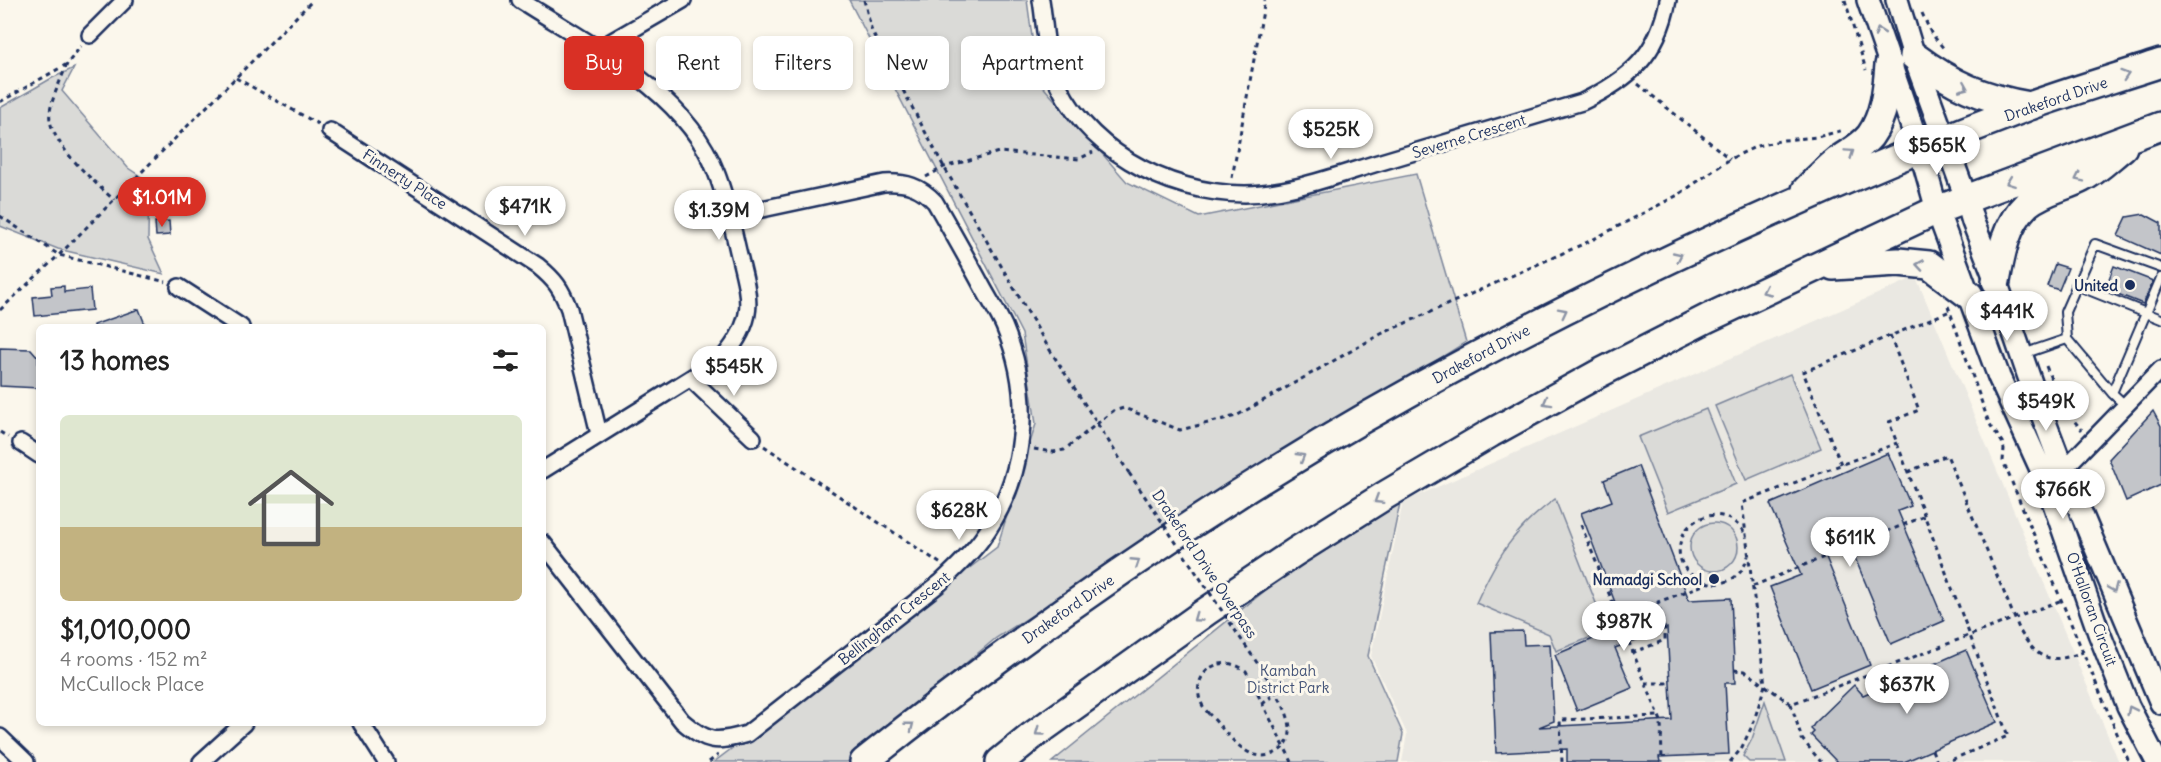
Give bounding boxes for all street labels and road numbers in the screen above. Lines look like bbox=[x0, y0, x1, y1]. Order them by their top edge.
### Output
street label: Drakeford Drive bbox=[2002, 72, 2110, 126]
street label: Severne Crescent bbox=[1410, 110, 1528, 162]
street label: Finnerty Place bbox=[359, 145, 451, 213]
street label: Drakeford Drive bbox=[1429, 320, 1533, 388]
street label: Drakeford Drive Overpass bbox=[1148, 486, 1262, 642]
street label: O'Halloran Circuit bbox=[2063, 549, 2121, 669]
street label: Bellingham Crescent bbox=[834, 567, 954, 669]
street label: Drakeford Drive bbox=[1018, 570, 1118, 648]

